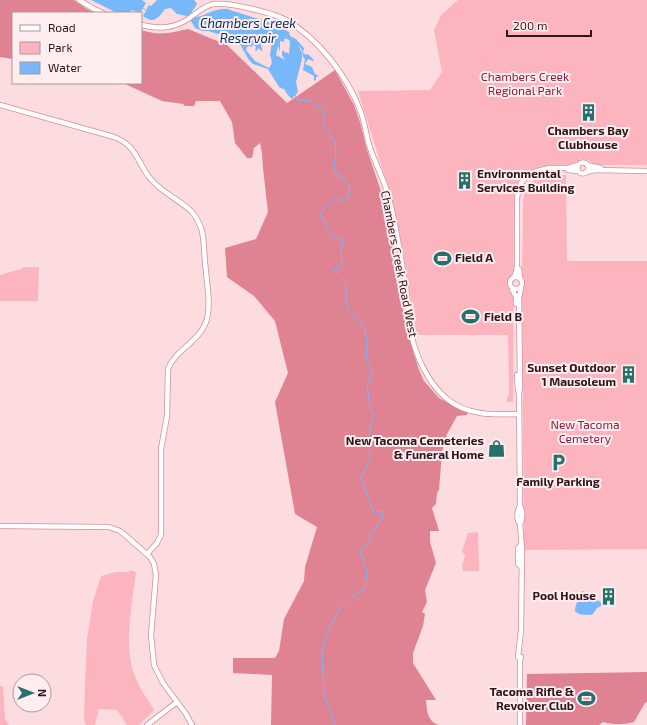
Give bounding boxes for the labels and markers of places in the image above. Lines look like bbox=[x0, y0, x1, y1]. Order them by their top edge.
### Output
building icon: Chambers Bay Clubhouse bbox=[578, 102, 598, 122]
place label: Chambers Bay Clubhouse bbox=[548, 123, 629, 151]
place label: Environmental Services Building bbox=[477, 166, 575, 194]
building icon: Environmental Services Building bbox=[454, 171, 474, 191]
sports icon: Field A bbox=[432, 248, 452, 268]
place label: Field A bbox=[455, 250, 493, 264]
sports icon: Field B bbox=[461, 307, 481, 327]
place label: Field B bbox=[484, 309, 522, 323]
place label: Sunset Outdoor 1 Mausoleum bbox=[527, 360, 616, 388]
building icon: Sunset Outdoor 1 Mausoleum bbox=[619, 365, 639, 385]
place label: New Tacoma Cemeteries & Funeral Home bbox=[346, 433, 484, 461]
shop icon: New Tacoma Cemeteries & Funeral Home bbox=[487, 438, 507, 458]
parking icon: Family Parking bbox=[548, 453, 568, 473]
place label: Family Parking bbox=[516, 474, 600, 489]
building icon: Pool House bbox=[599, 586, 619, 606]
place label: Pool House bbox=[533, 588, 596, 602]
place label: Tacoma Rifle & Revolver Club bbox=[490, 684, 574, 712]
sports icon: Tacoma Rifle & Revolver Club bbox=[577, 689, 597, 709]

